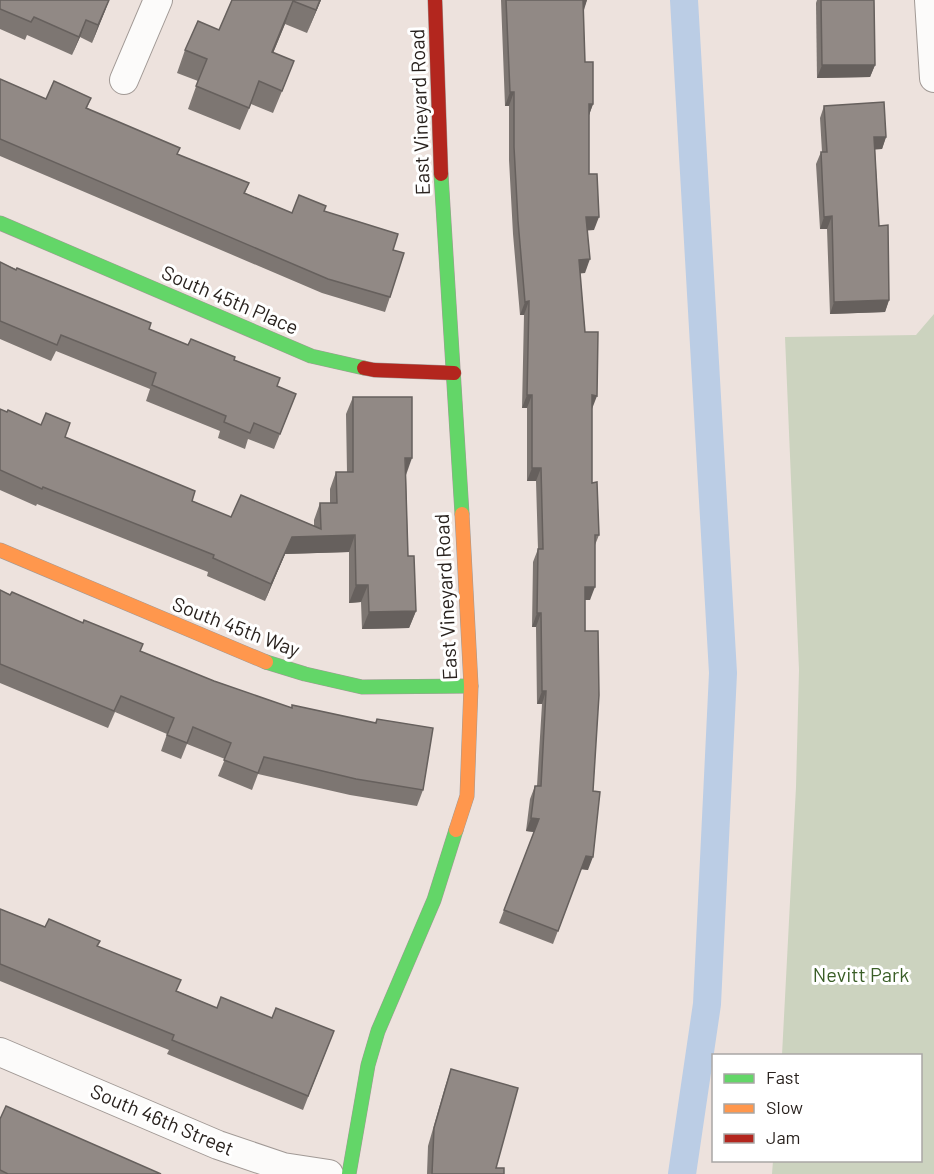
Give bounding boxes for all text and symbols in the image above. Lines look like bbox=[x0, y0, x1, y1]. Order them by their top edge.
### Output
street label: East Vineyard Road bbox=[404, 28, 434, 196]
street label: South 45th Place bbox=[158, 259, 302, 339]
street label: East Vineyard Road bbox=[429, 513, 461, 681]
street label: South 45th Way bbox=[169, 591, 304, 661]
park label: Nevitt Park bbox=[813, 962, 909, 986]
legend bbox=[712, 1054, 922, 1162]
text: Fast bbox=[766, 1066, 800, 1088]
street label: South 46th Street bbox=[87, 1078, 238, 1160]
text: Slow bbox=[766, 1096, 803, 1118]
text: Jam bbox=[766, 1126, 800, 1148]

